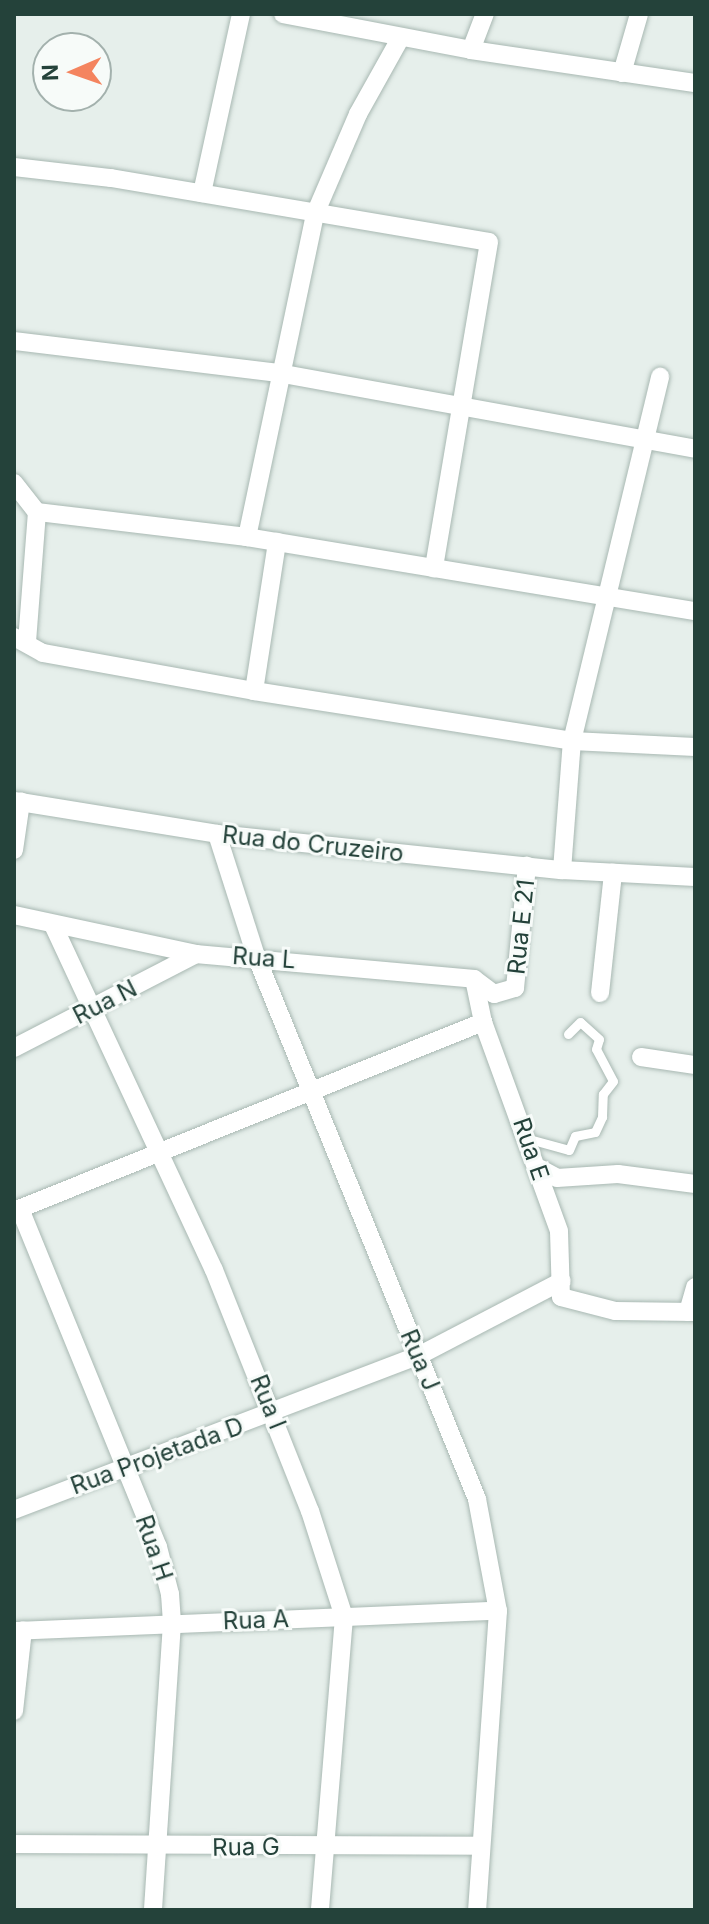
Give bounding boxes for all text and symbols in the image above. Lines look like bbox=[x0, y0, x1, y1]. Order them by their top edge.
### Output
north arrow bbox=[32, 32, 112, 112]
text: N bbox=[37, 64, 63, 82]
street label: Rua do Cruzeiro bbox=[221, 820, 405, 868]
street label: Rua E 21 bbox=[502, 878, 540, 976]
street label: Rua L bbox=[231, 941, 297, 975]
street label: Rua N bbox=[68, 974, 142, 1030]
street label: Rua E bbox=[507, 1114, 555, 1184]
street label: Rua J bbox=[394, 1325, 446, 1395]
street label: Rua I bbox=[244, 1371, 292, 1433]
street label: Rua Projetada D bbox=[67, 1411, 247, 1501]
street label: Rua H bbox=[129, 1511, 179, 1585]
street label: Rua A bbox=[222, 1604, 290, 1636]
street label: Rua G bbox=[212, 1832, 280, 1862]

